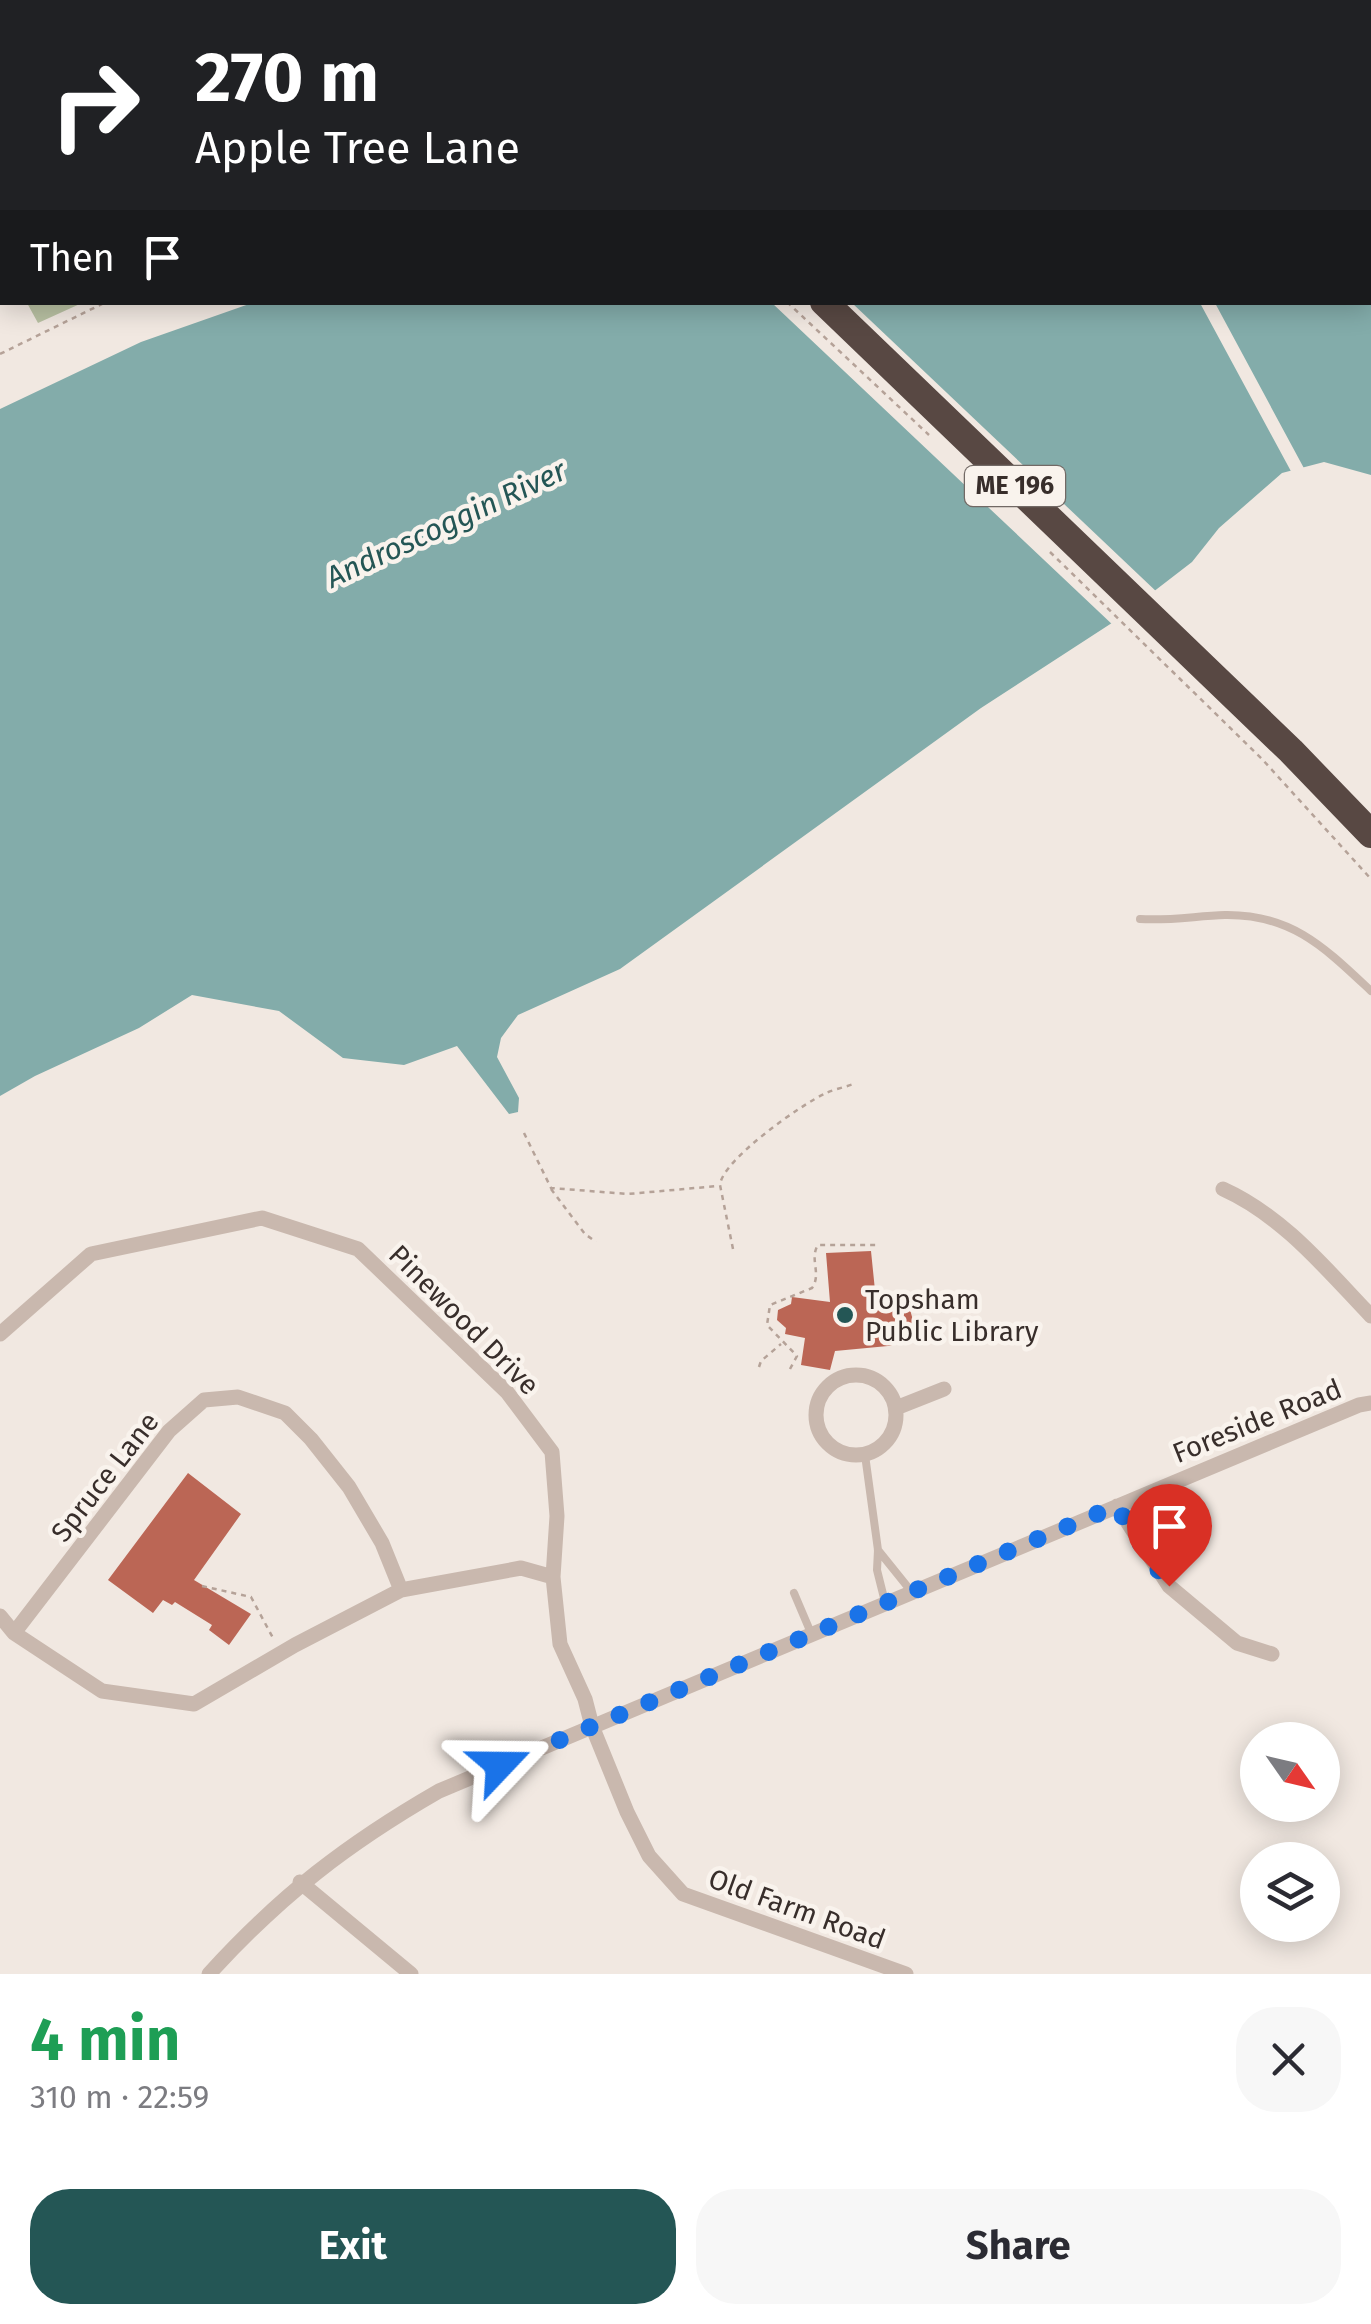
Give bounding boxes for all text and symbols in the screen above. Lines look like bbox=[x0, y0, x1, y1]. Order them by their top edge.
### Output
text: 270 m bbox=[195, 36, 379, 120]
icon: right bbox=[30, 40, 160, 170]
text: Apple Tree Lane bbox=[195, 121, 520, 175]
icon: arrive bbox=[135, 230, 190, 285]
text: Then bbox=[30, 235, 115, 281]
water label: Androscoggin River bbox=[319, 452, 573, 596]
road number: ME 196 bbox=[965, 466, 1065, 506]
street label: Pinewood Drive bbox=[382, 1238, 546, 1402]
place label: Topsham Public Library bbox=[865, 1283, 1039, 1348]
marker: Topsham Public Library bbox=[834, 1304, 856, 1326]
street label: Foreside Road bbox=[1168, 1372, 1346, 1470]
street label: Spruce Lane bbox=[44, 1406, 166, 1548]
pin bbox=[1127, 1484, 1212, 1587]
icon: arrive bbox=[1142, 1499, 1197, 1554]
position arrow bbox=[448, 1713, 552, 1817]
north arrow bbox=[1240, 1722, 1340, 1822]
map controls bbox=[1240, 1722, 1340, 1942]
button: layers bbox=[1240, 1842, 1340, 1942]
street label: Old Farm Road bbox=[704, 1862, 890, 1956]
text: 4 min bbox=[30, 2004, 180, 2076]
button: close bbox=[1236, 2007, 1341, 2112]
text: 310 m · 22:59 bbox=[30, 2078, 209, 2116]
button: Exit bbox=[30, 2189, 676, 2304]
button: Share bbox=[696, 2189, 1341, 2304]

